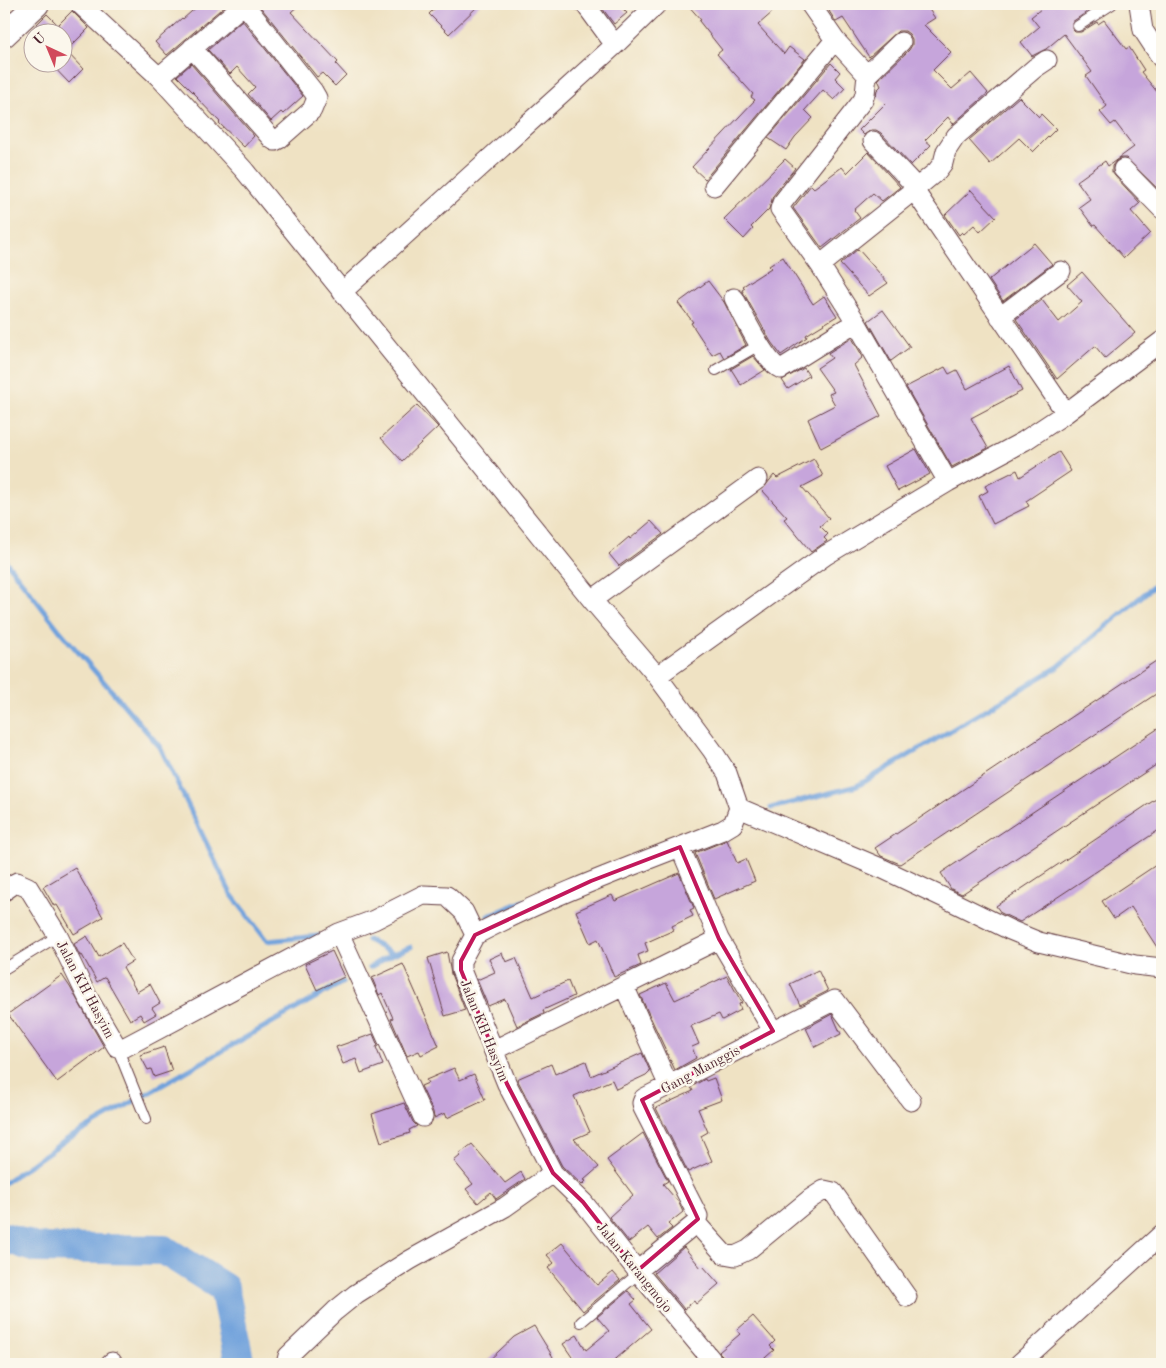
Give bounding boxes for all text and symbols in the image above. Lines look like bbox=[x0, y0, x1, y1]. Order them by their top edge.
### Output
north arrow bbox=[22, 22, 72, 72]
text: U bbox=[31, 30, 49, 48]
street label: Jalan KH Hasyim bbox=[53, 938, 117, 1041]
street label: Jalan KH Hasyim bbox=[457, 977, 511, 1083]
street label: Gang Manggis bbox=[659, 1043, 742, 1097]
street label: Jalan Karangmojo bbox=[594, 1220, 675, 1315]

